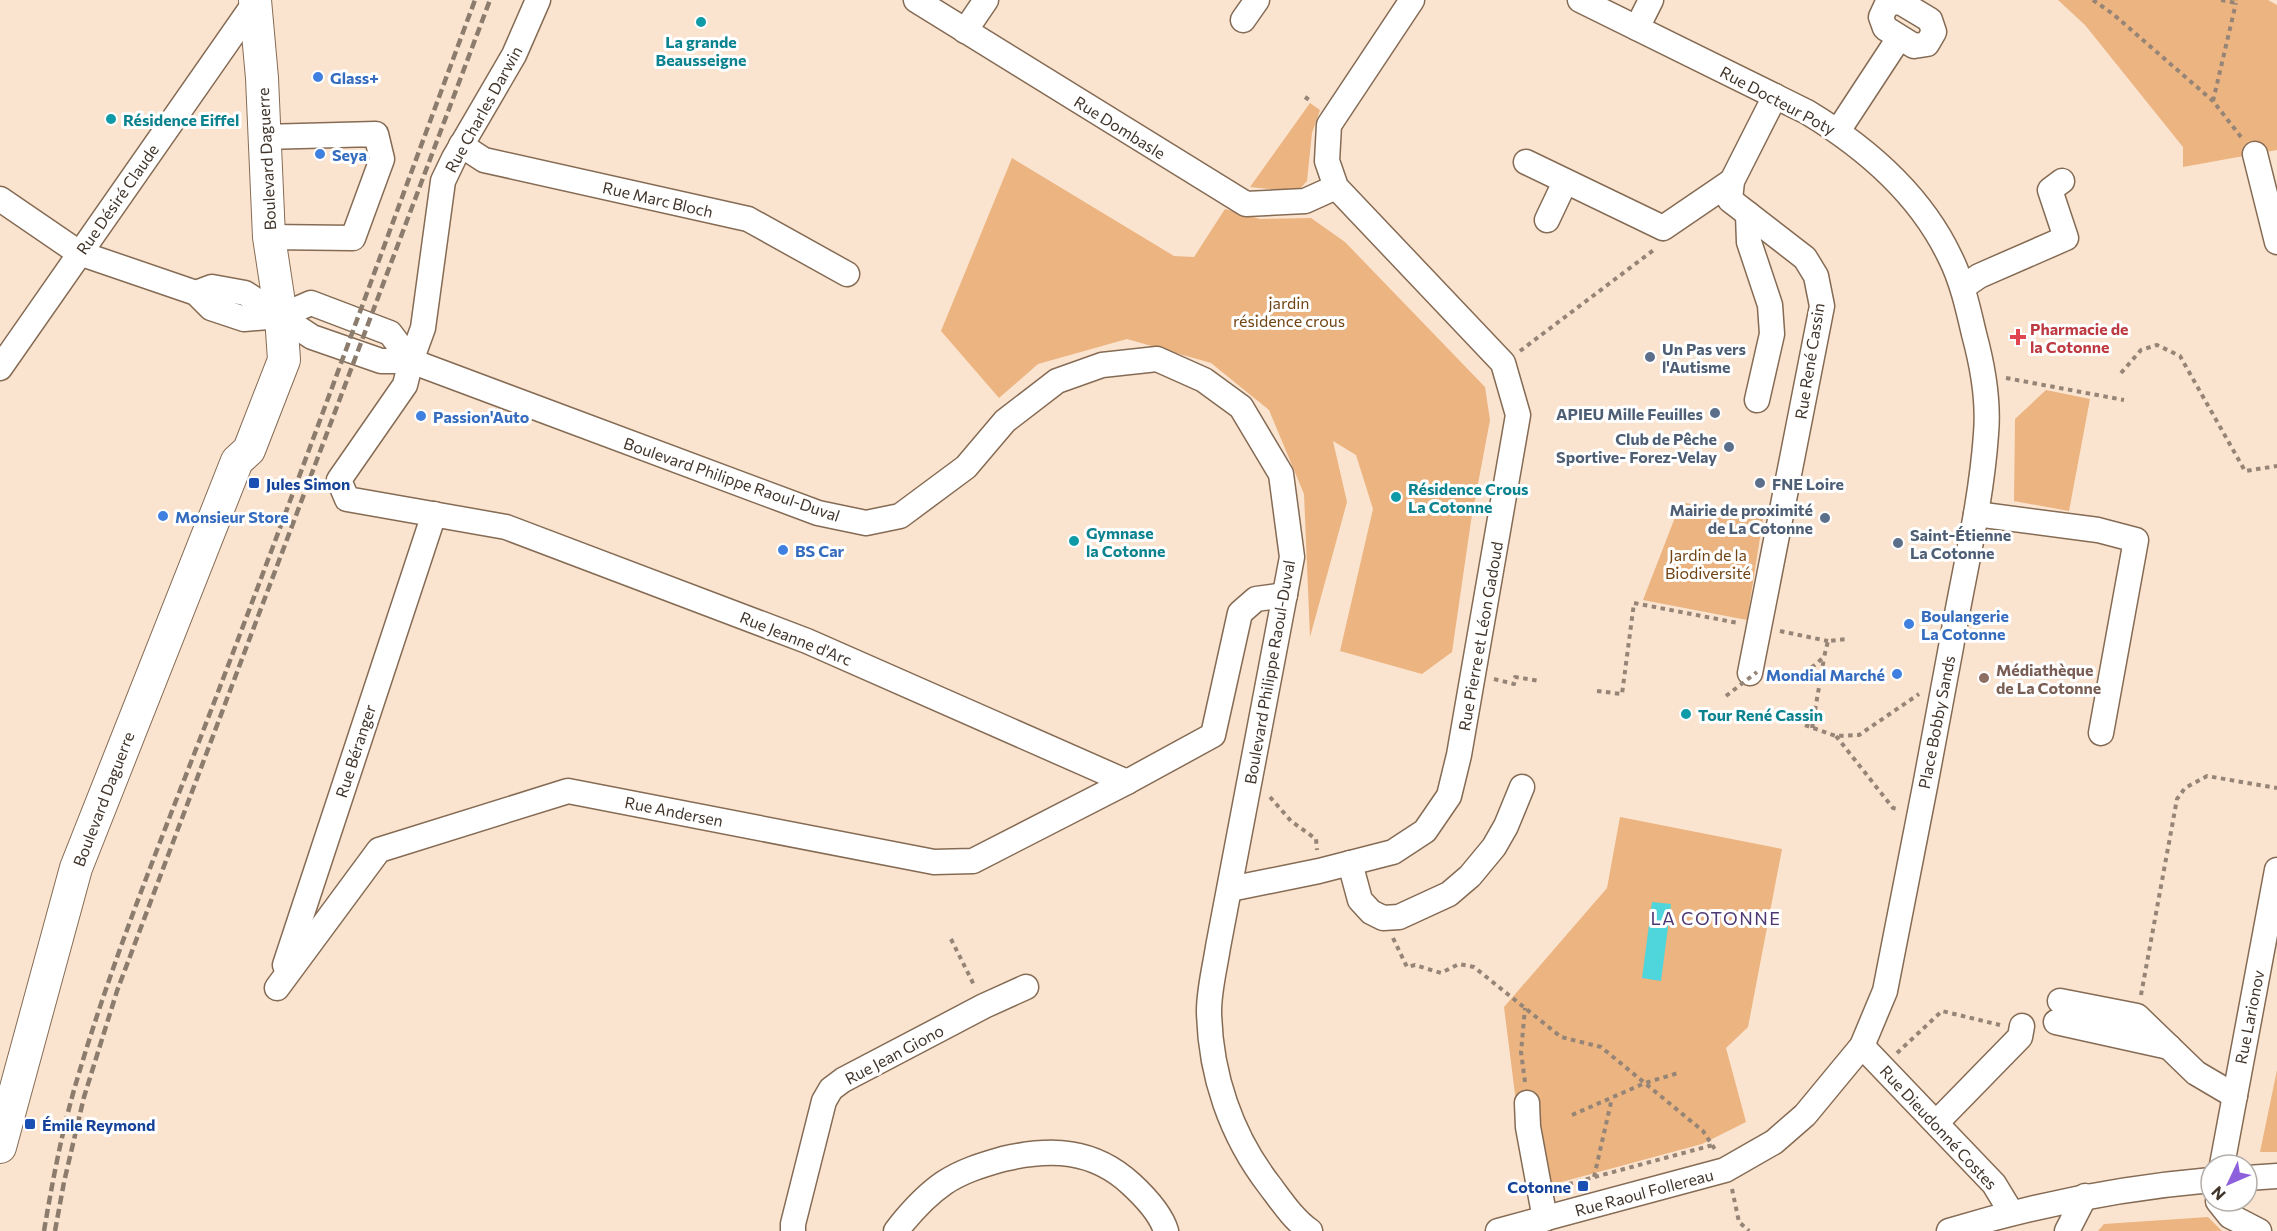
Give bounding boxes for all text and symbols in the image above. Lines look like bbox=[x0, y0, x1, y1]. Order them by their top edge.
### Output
marker: La grande Beausseigne bbox=[694, 15, 708, 29]
place label: La grande Beausseigne bbox=[656, 32, 746, 69]
street label: Rue Charles Darwin bbox=[440, 43, 526, 175]
street label: Rue Docteur Poty bbox=[1717, 62, 1839, 138]
place label: Glass+ bbox=[330, 68, 379, 87]
marker: Glass+ bbox=[311, 70, 325, 84]
street label: Boulevard Daguerre bbox=[253, 87, 279, 231]
street label: Rue Dombasle bbox=[1071, 91, 1169, 163]
place label: Résidence Eiffel bbox=[123, 110, 239, 129]
marker: Résidence Eiffel bbox=[104, 112, 118, 126]
street label: Rue Désiré Claude bbox=[72, 140, 162, 258]
place label: Seya bbox=[332, 145, 367, 164]
marker: Seya bbox=[313, 147, 327, 161]
street label: Rue Marc Bloch bbox=[601, 177, 715, 221]
park label: jardin résidence crous bbox=[1233, 293, 1345, 330]
street label: Rue René Cassin bbox=[1790, 301, 1828, 421]
place label: Pharmacie de la Cotonne bbox=[2030, 319, 2129, 356]
marker: Pharmacie de la Cotonne bbox=[2011, 330, 2025, 344]
place label: Un Pas vers l'Autisme bbox=[1662, 339, 1746, 376]
marker: Un Pas vers l'Autisme bbox=[1643, 350, 1657, 364]
place label: APIEU Mille Feuilles bbox=[1556, 404, 1703, 423]
marker: APIEU Mille Feuilles bbox=[1708, 406, 1722, 420]
place label: Passion'Auto bbox=[433, 407, 530, 426]
marker: Passion'Auto bbox=[414, 409, 428, 423]
place label: Club de Pêche Sportive- Forez-Velay bbox=[1556, 429, 1717, 466]
street label: Boulevard Philippe Raoul-Duval bbox=[621, 433, 843, 525]
marker: Club de Pêche Sportive- Forez-Velay bbox=[1722, 440, 1736, 454]
place label: Jules Simon bbox=[266, 474, 350, 493]
place label: FNE Loire bbox=[1772, 474, 1844, 493]
marker: Jules Simon bbox=[247, 476, 261, 490]
marker: FNE Loire bbox=[1753, 476, 1767, 490]
place label: Résidence Crous La Cotonne bbox=[1408, 479, 1529, 516]
marker: Résidence Crous La Cotonne bbox=[1389, 490, 1403, 504]
place label: Mairie de proximité de La Cotonne bbox=[1669, 500, 1813, 537]
place label: Monsieur Store bbox=[175, 507, 289, 526]
marker: Monsieur Store bbox=[156, 509, 170, 523]
marker: Mairie de proximité de La Cotonne bbox=[1818, 511, 1832, 525]
place label: Gymnase la Cotonne bbox=[1086, 523, 1165, 560]
place label: Saint-Étienne La Cotonne bbox=[1910, 525, 2011, 562]
marker: Gymnase la Cotonne bbox=[1067, 534, 1081, 548]
marker: Saint-Étienne La Cotonne bbox=[1891, 536, 1905, 550]
street label: Rue Pierre et Léon Gadoud bbox=[1454, 540, 1506, 732]
place label: BS Car bbox=[795, 541, 845, 560]
marker: BS Car bbox=[776, 543, 790, 557]
park label: Jardin de la Biodiversité bbox=[1665, 545, 1751, 582]
street label: Boulevard Philippe Raoul-Duval bbox=[1240, 558, 1298, 786]
place label: Boulangerie La Cotonne bbox=[1921, 606, 2009, 643]
street label: Rue Jeanne d'Arc bbox=[737, 607, 855, 669]
marker: Boulangerie La Cotonne bbox=[1902, 617, 1916, 631]
street label: Place Bobby Sands bbox=[1914, 654, 1958, 790]
place label: Médiathèque de La Cotonne bbox=[1996, 660, 2101, 697]
place label: Mondial Marché bbox=[1766, 665, 1885, 684]
marker: Mondial Marché bbox=[1890, 667, 1904, 681]
marker: Médiathèque de La Cotonne bbox=[1977, 671, 1991, 685]
street label: Rue Béranger bbox=[331, 701, 379, 800]
place label: Tour René Cassin bbox=[1698, 705, 1823, 724]
marker: Tour René Cassin bbox=[1679, 707, 1693, 721]
street label: Boulevard Daguerre bbox=[68, 729, 138, 869]
street label: Rue Andersen bbox=[623, 792, 725, 830]
district label: LA COTONNE bbox=[1650, 907, 1782, 929]
street label: Rue Larionov bbox=[2231, 968, 2267, 1066]
street label: Rue Jean Giono bbox=[841, 1020, 947, 1088]
street label: Rue Dieudonné Costes bbox=[1877, 1061, 2001, 1193]
place label: Émile Reymond bbox=[42, 1115, 155, 1134]
marker: Émile Reymond bbox=[23, 1117, 37, 1131]
north arrow bbox=[2199, 1153, 2259, 1213]
street label: Rue Raoul Follereau bbox=[1573, 1164, 1715, 1220]
place label: Cotonne bbox=[1507, 1177, 1571, 1196]
marker: Cotonne bbox=[1576, 1179, 1590, 1193]
text: N bbox=[2207, 1183, 2229, 1205]

